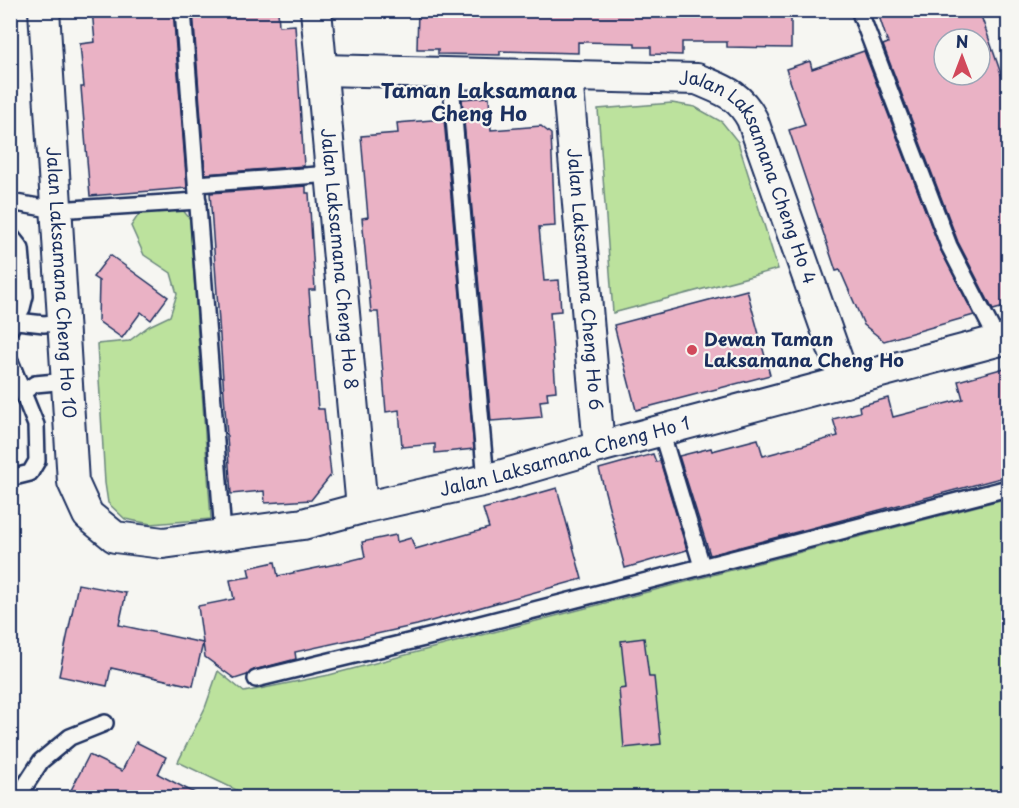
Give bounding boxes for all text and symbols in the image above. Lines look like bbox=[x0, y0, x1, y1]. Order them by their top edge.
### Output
north arrow bbox=[932, 27, 992, 87]
text: N bbox=[956, 29, 968, 53]
street label: Jalan Laksamana Cheng Ho 4 bbox=[678, 64, 824, 287]
district label: Taman Laksamana Cheng Ho bbox=[381, 75, 577, 128]
street label: Jalan Laksamana Cheng Ho 8 bbox=[315, 127, 366, 391]
street label: Jalan Laksamana Cheng Ho 10 bbox=[40, 146, 84, 419]
street label: Jalan Laksamana Cheng Ho 6 bbox=[561, 147, 611, 411]
place label: Dewan Taman Laksamana Cheng Ho bbox=[704, 325, 904, 373]
marker: Dewan Taman Laksamana Cheng Ho bbox=[685, 343, 699, 357]
street label: Jalan Laksamana Cheng Ho 1 bbox=[437, 408, 693, 502]

